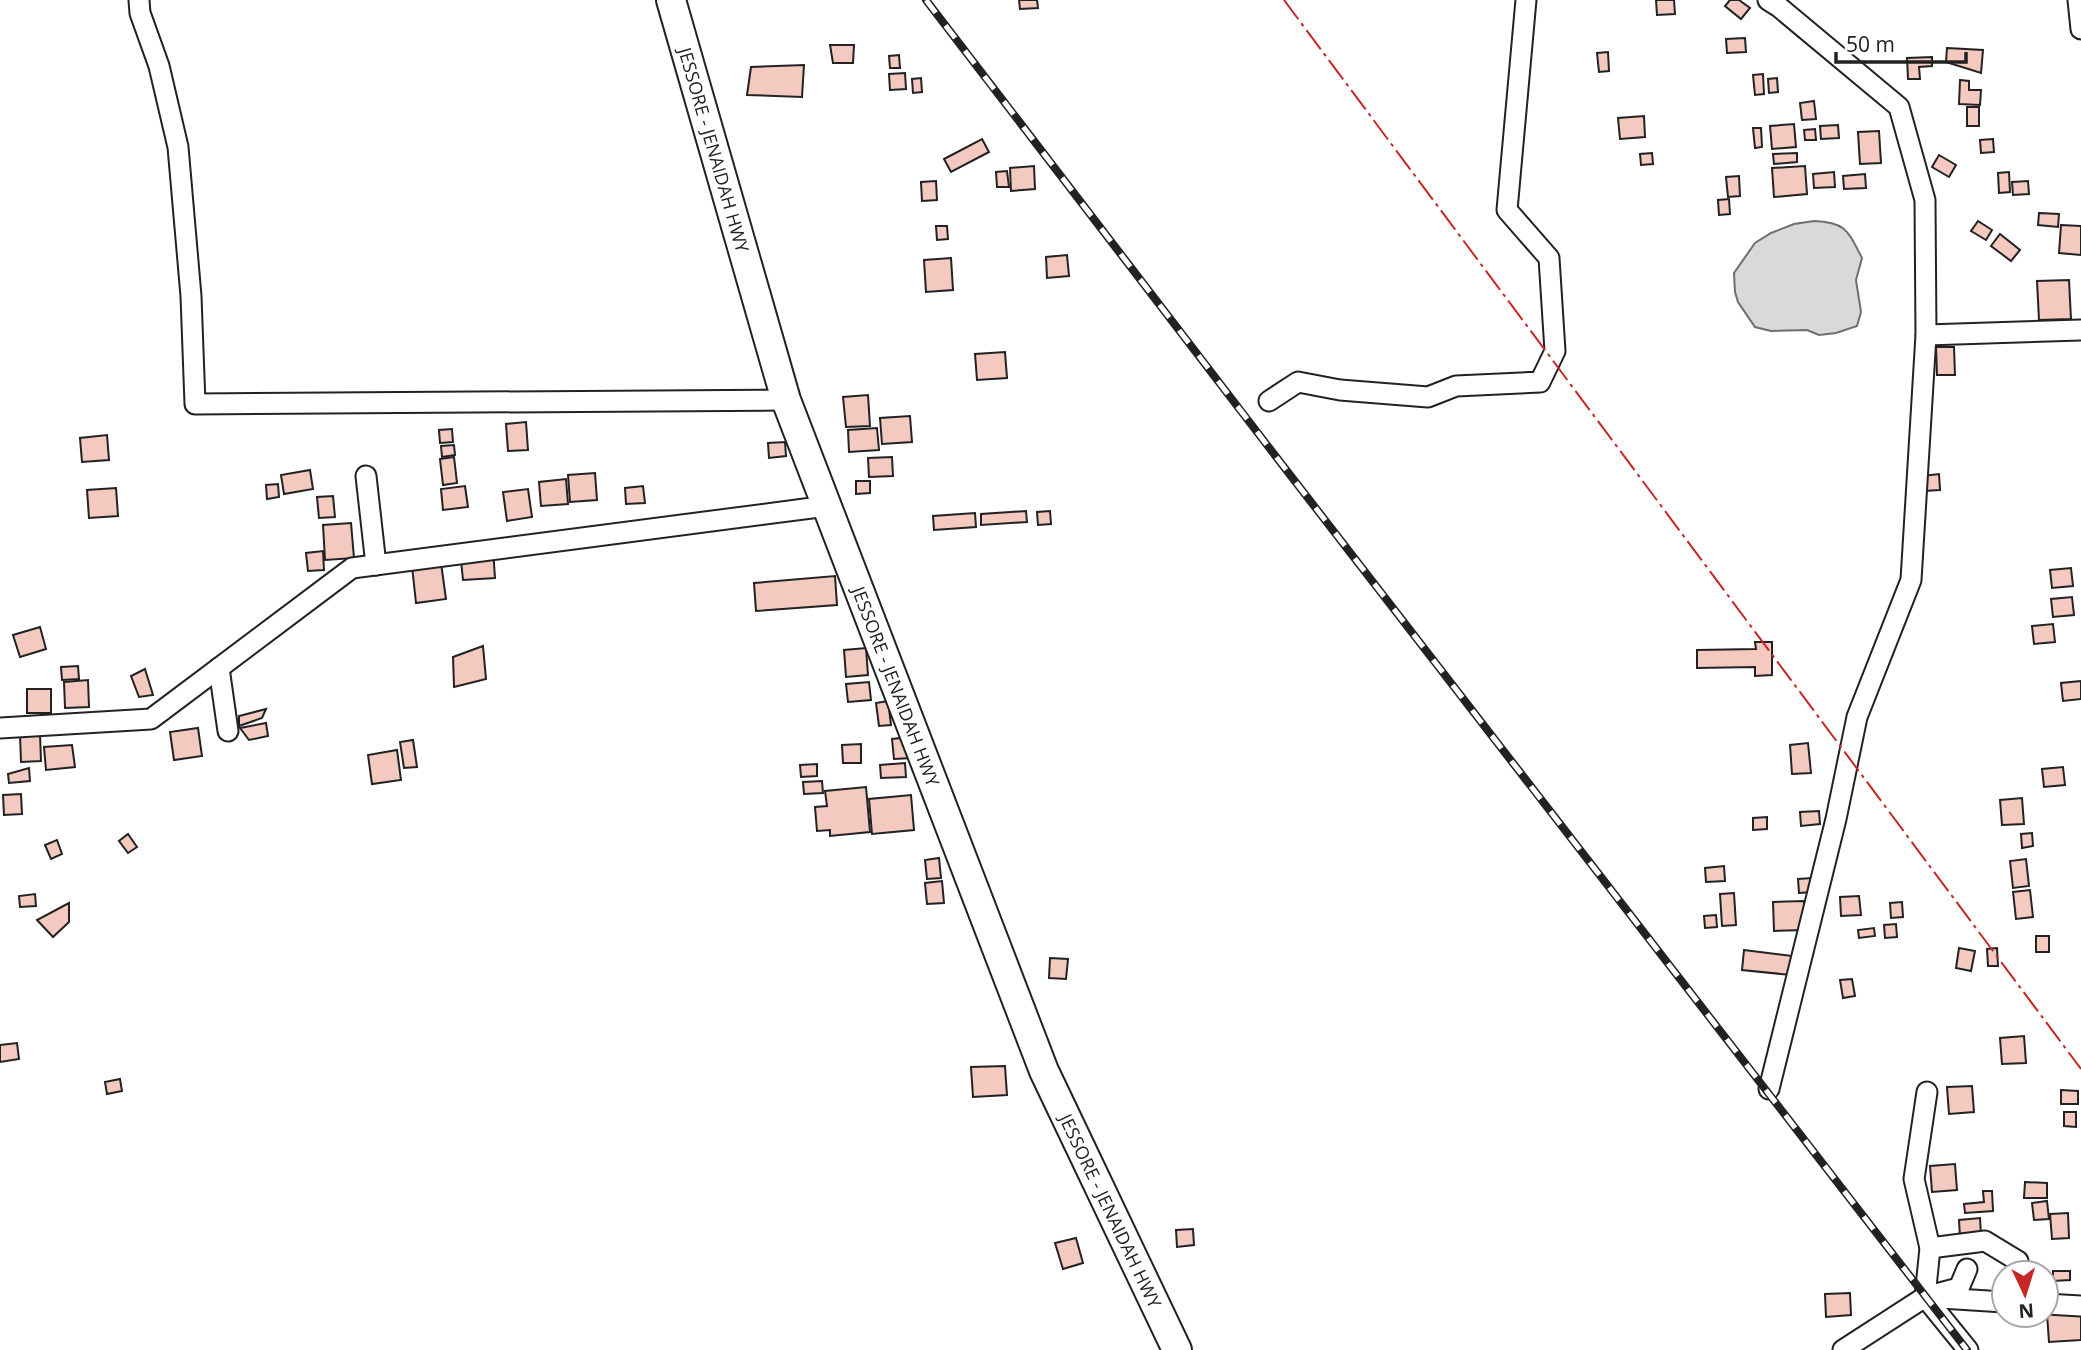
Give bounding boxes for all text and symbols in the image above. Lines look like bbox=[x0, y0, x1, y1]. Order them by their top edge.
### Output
scale bar bbox=[1836, 21, 1966, 65]
text: 50 m bbox=[1846, 30, 1895, 58]
street label: JESSORE - JENAIDAH HWY bbox=[673, 43, 755, 256]
street label: JESSORE - JENAIDAH HWY bbox=[846, 581, 946, 791]
street label: JESSORE - JENAIDAH HWY bbox=[1053, 1108, 1168, 1313]
north arrow bbox=[1990, 1259, 2060, 1329]
text: N bbox=[2018, 1297, 2035, 1324]

